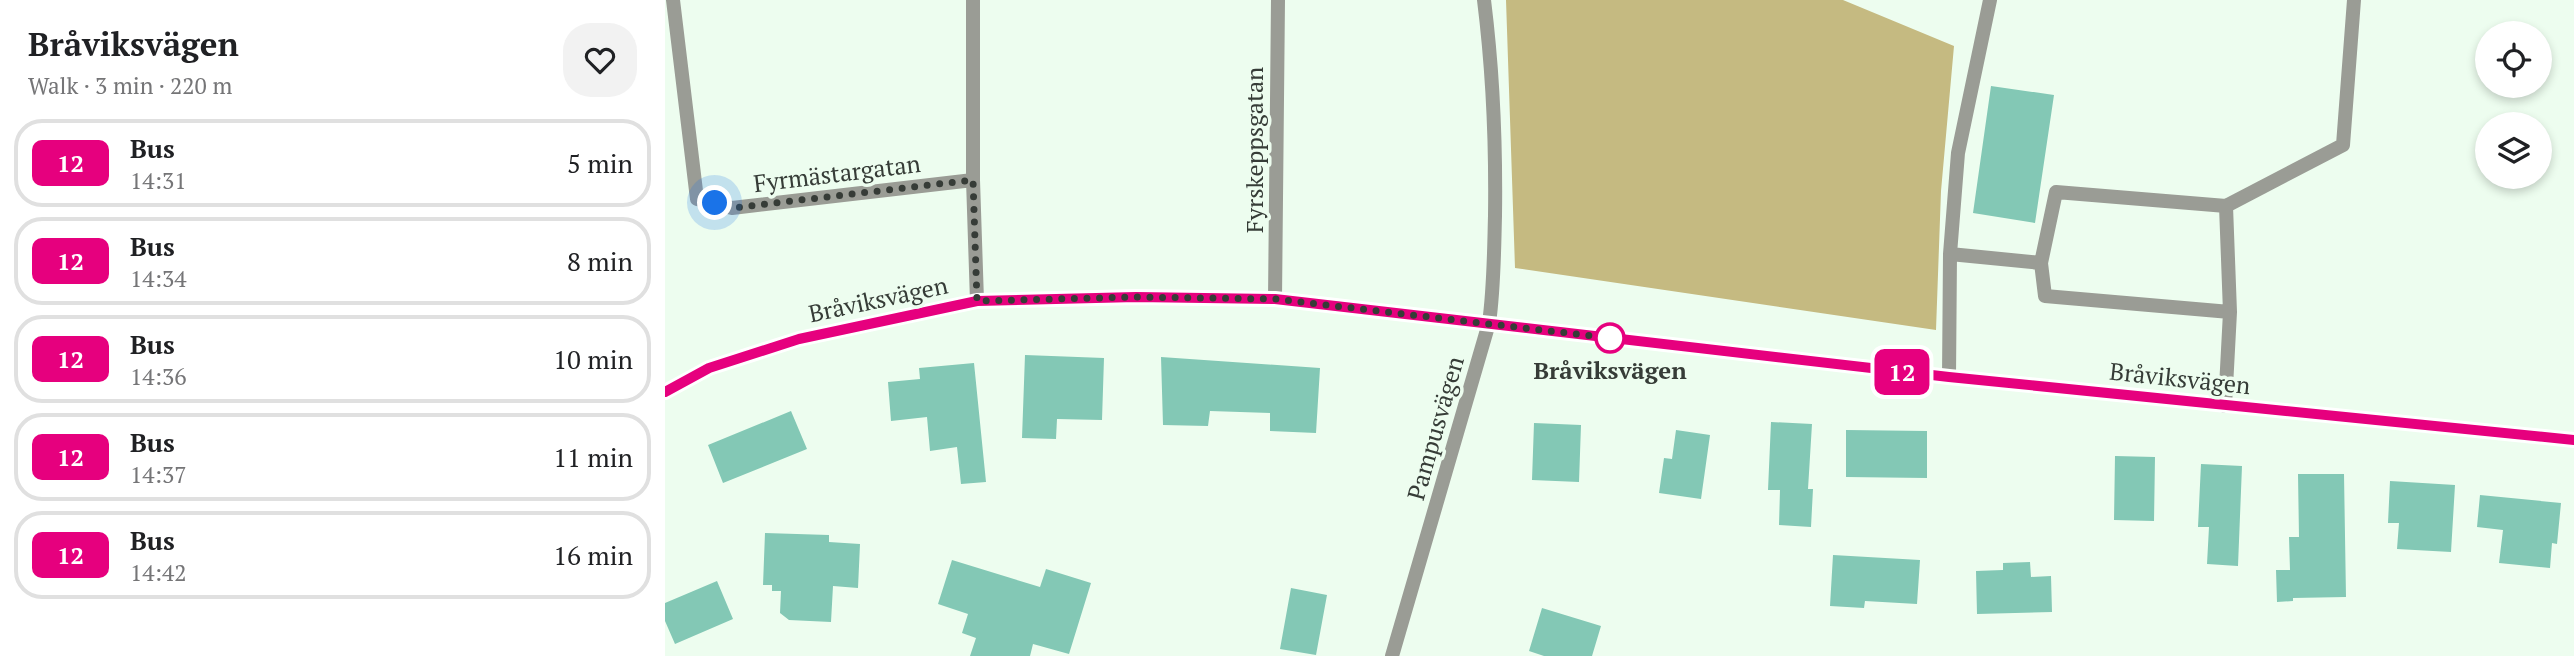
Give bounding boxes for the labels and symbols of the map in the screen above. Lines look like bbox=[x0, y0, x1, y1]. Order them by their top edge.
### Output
street label: Fyrskeppsgatan bbox=[1238, 67, 1270, 233]
street label: Fyrmästargatan bbox=[752, 147, 922, 199]
your location bbox=[697, 185, 732, 220]
street label: Bråviksvägen bbox=[805, 269, 951, 329]
marker: Bråviksvägen bbox=[1595, 323, 1625, 353]
line badge: 12 bbox=[1871, 349, 1933, 395]
street label: Pampusvägen bbox=[1399, 352, 1471, 504]
place label: Bråviksvägen bbox=[1533, 354, 1687, 386]
street label: Bråviksvägen bbox=[2108, 355, 2252, 401]

